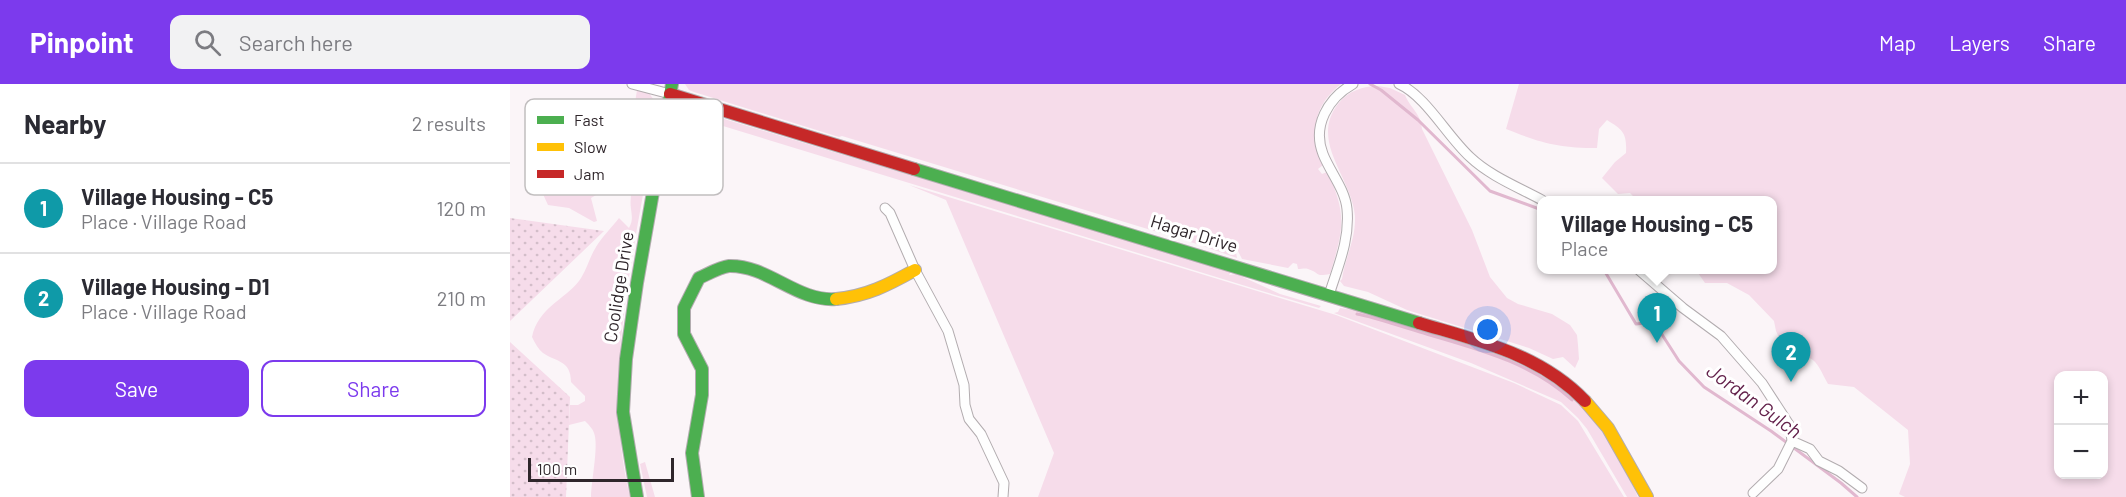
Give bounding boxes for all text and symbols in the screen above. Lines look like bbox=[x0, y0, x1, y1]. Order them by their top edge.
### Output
search box bbox=[170, 15, 590, 69]
text: Pinpoint bbox=[30, 25, 134, 59]
icon: search bbox=[191, 26, 224, 59]
text: Search here bbox=[239, 29, 353, 55]
text: Map bbox=[1879, 30, 1916, 55]
text: Layers bbox=[1949, 30, 2010, 55]
text: Share bbox=[2043, 30, 2096, 55]
legend bbox=[525, 99, 723, 195]
text: Nearby bbox=[24, 108, 106, 139]
text: Fast bbox=[574, 110, 604, 129]
text: 2 results bbox=[412, 111, 486, 135]
text: Slow bbox=[574, 137, 607, 156]
text: Jam bbox=[574, 164, 605, 183]
text: Village Housing - C5 bbox=[81, 183, 273, 209]
text: 1 bbox=[40, 196, 47, 220]
text: 120 m bbox=[436, 196, 486, 220]
popup bbox=[1537, 196, 1777, 274]
text: Place · Village Road bbox=[81, 209, 247, 233]
street label: Hagar Drive bbox=[1148, 209, 1241, 257]
text: Village Housing - C5 bbox=[1561, 210, 1753, 236]
street label: Coolidge Drive bbox=[598, 230, 638, 344]
text: Place bbox=[1561, 236, 1609, 260]
text: Village Housing - D1 bbox=[81, 273, 269, 299]
text: 2 bbox=[38, 286, 49, 310]
text: 210 m bbox=[437, 286, 486, 310]
pin: 1 bbox=[1638, 294, 1676, 343]
text: Place · Village Road bbox=[81, 299, 247, 323]
your location bbox=[1473, 315, 1502, 344]
pin: 2 bbox=[1772, 332, 1810, 382]
water label: Jordan Gulch bbox=[1702, 358, 1807, 443]
button: Save bbox=[24, 360, 249, 417]
button: Share bbox=[261, 360, 486, 417]
map controls bbox=[2054, 371, 2108, 479]
button: + bbox=[2054, 371, 2108, 425]
button: − bbox=[2054, 425, 2108, 479]
scale bar bbox=[528, 455, 674, 482]
text: 100 m bbox=[537, 459, 577, 478]

